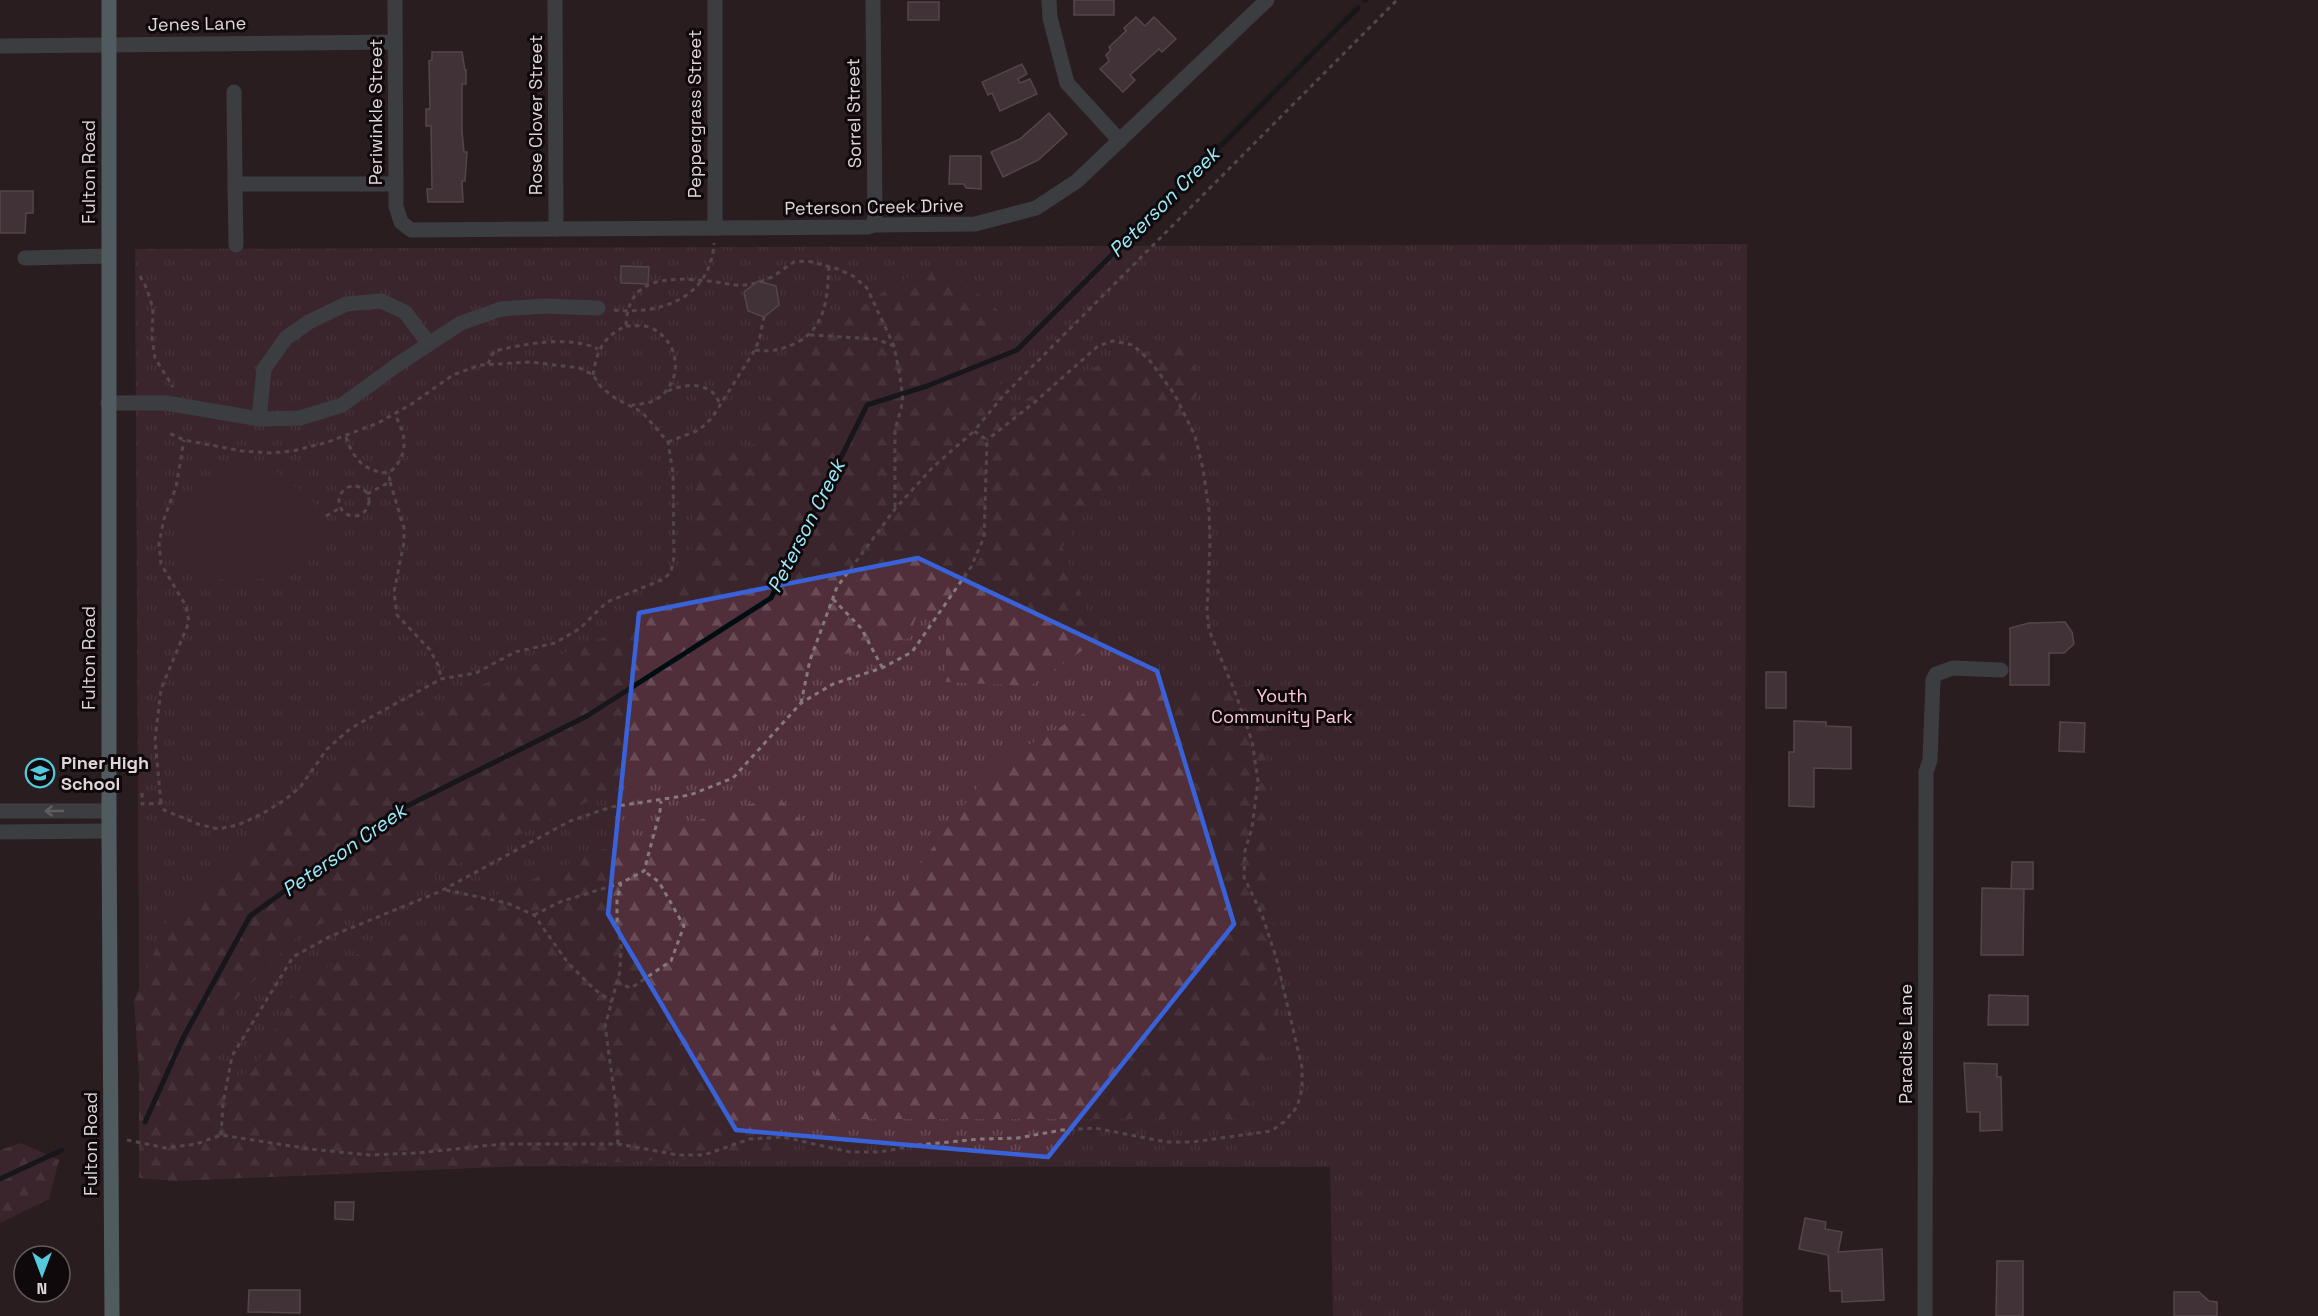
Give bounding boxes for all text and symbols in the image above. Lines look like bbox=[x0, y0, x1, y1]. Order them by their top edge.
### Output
street label: Jenes Lane bbox=[148, 11, 246, 36]
street label: Peppergrass Street bbox=[683, 30, 706, 198]
street label: Rose Clover Street bbox=[524, 35, 547, 195]
street label: Periwinkle Street bbox=[364, 39, 387, 185]
street label: Sorrel Street bbox=[841, 58, 866, 168]
street label: Fulton Road bbox=[77, 120, 100, 224]
water label: Peterson Creek bbox=[1103, 140, 1226, 263]
street label: Peterson Creek Drive bbox=[784, 193, 964, 220]
water label: Peterson Creek bbox=[761, 453, 852, 597]
street label: Fulton Road bbox=[77, 606, 100, 710]
park label: Youth Community Park bbox=[1211, 684, 1353, 728]
place label: Piner High School bbox=[61, 751, 149, 795]
school or university icon: Piner High School bbox=[24, 757, 56, 789]
water label: Peterson Creek bbox=[277, 796, 413, 903]
one-way arrow bbox=[45, 805, 65, 817]
street label: Paradise Lane bbox=[1894, 984, 1917, 1104]
street label: Fulton Road bbox=[79, 1092, 102, 1196]
north arrow bbox=[12, 1244, 72, 1304]
text: N bbox=[37, 1278, 47, 1299]

